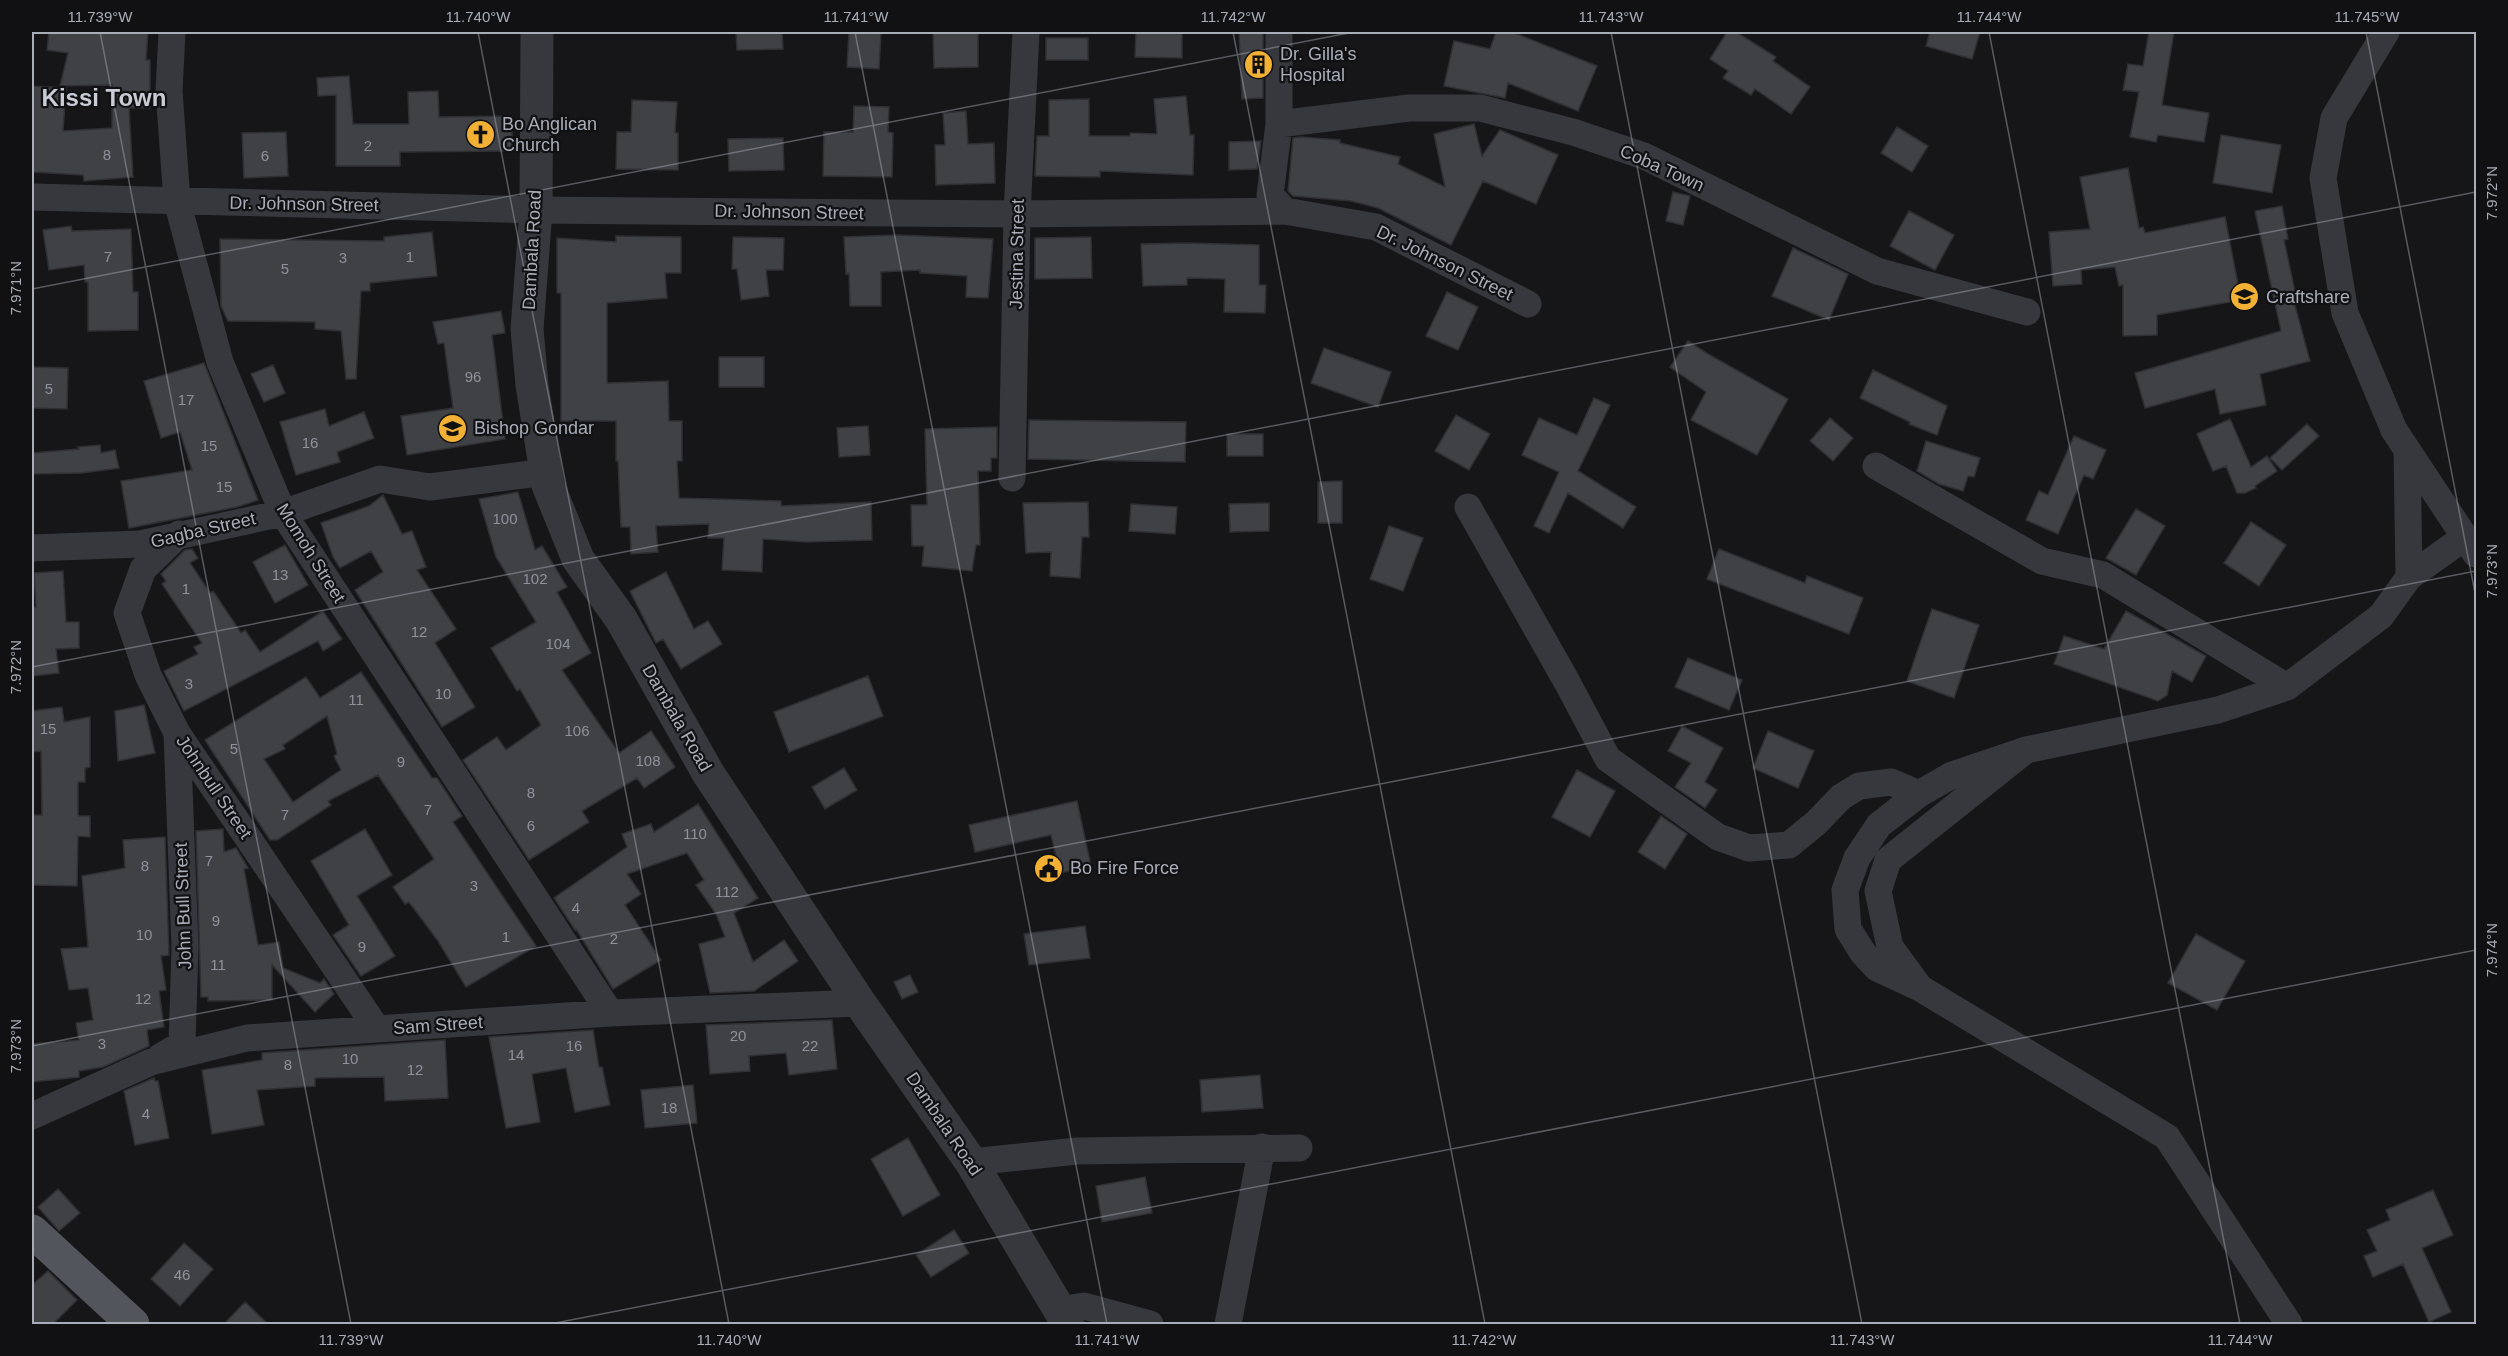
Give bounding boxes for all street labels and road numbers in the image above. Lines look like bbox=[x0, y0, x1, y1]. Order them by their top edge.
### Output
street label: Coba Town bbox=[1617, 141, 1707, 195]
street label: Dambala Road bbox=[519, 190, 545, 310]
street label: Dr. Johnson Street bbox=[229, 193, 379, 215]
street label: Jestina Street bbox=[1006, 199, 1028, 309]
street label: Dr. Johnson Street bbox=[714, 201, 864, 223]
street label: Dr. Johnson Street bbox=[1374, 221, 1516, 305]
street label: Momoh Street bbox=[273, 500, 349, 606]
street label: Gagba Street bbox=[149, 508, 257, 552]
street label: Dambala Road bbox=[638, 661, 716, 775]
street label: Johnbull Street bbox=[172, 732, 256, 842]
street label: John Bull Street bbox=[171, 842, 195, 970]
street label: Sam Street bbox=[392, 1012, 484, 1038]
street label: Dambala Road bbox=[902, 1069, 986, 1179]

